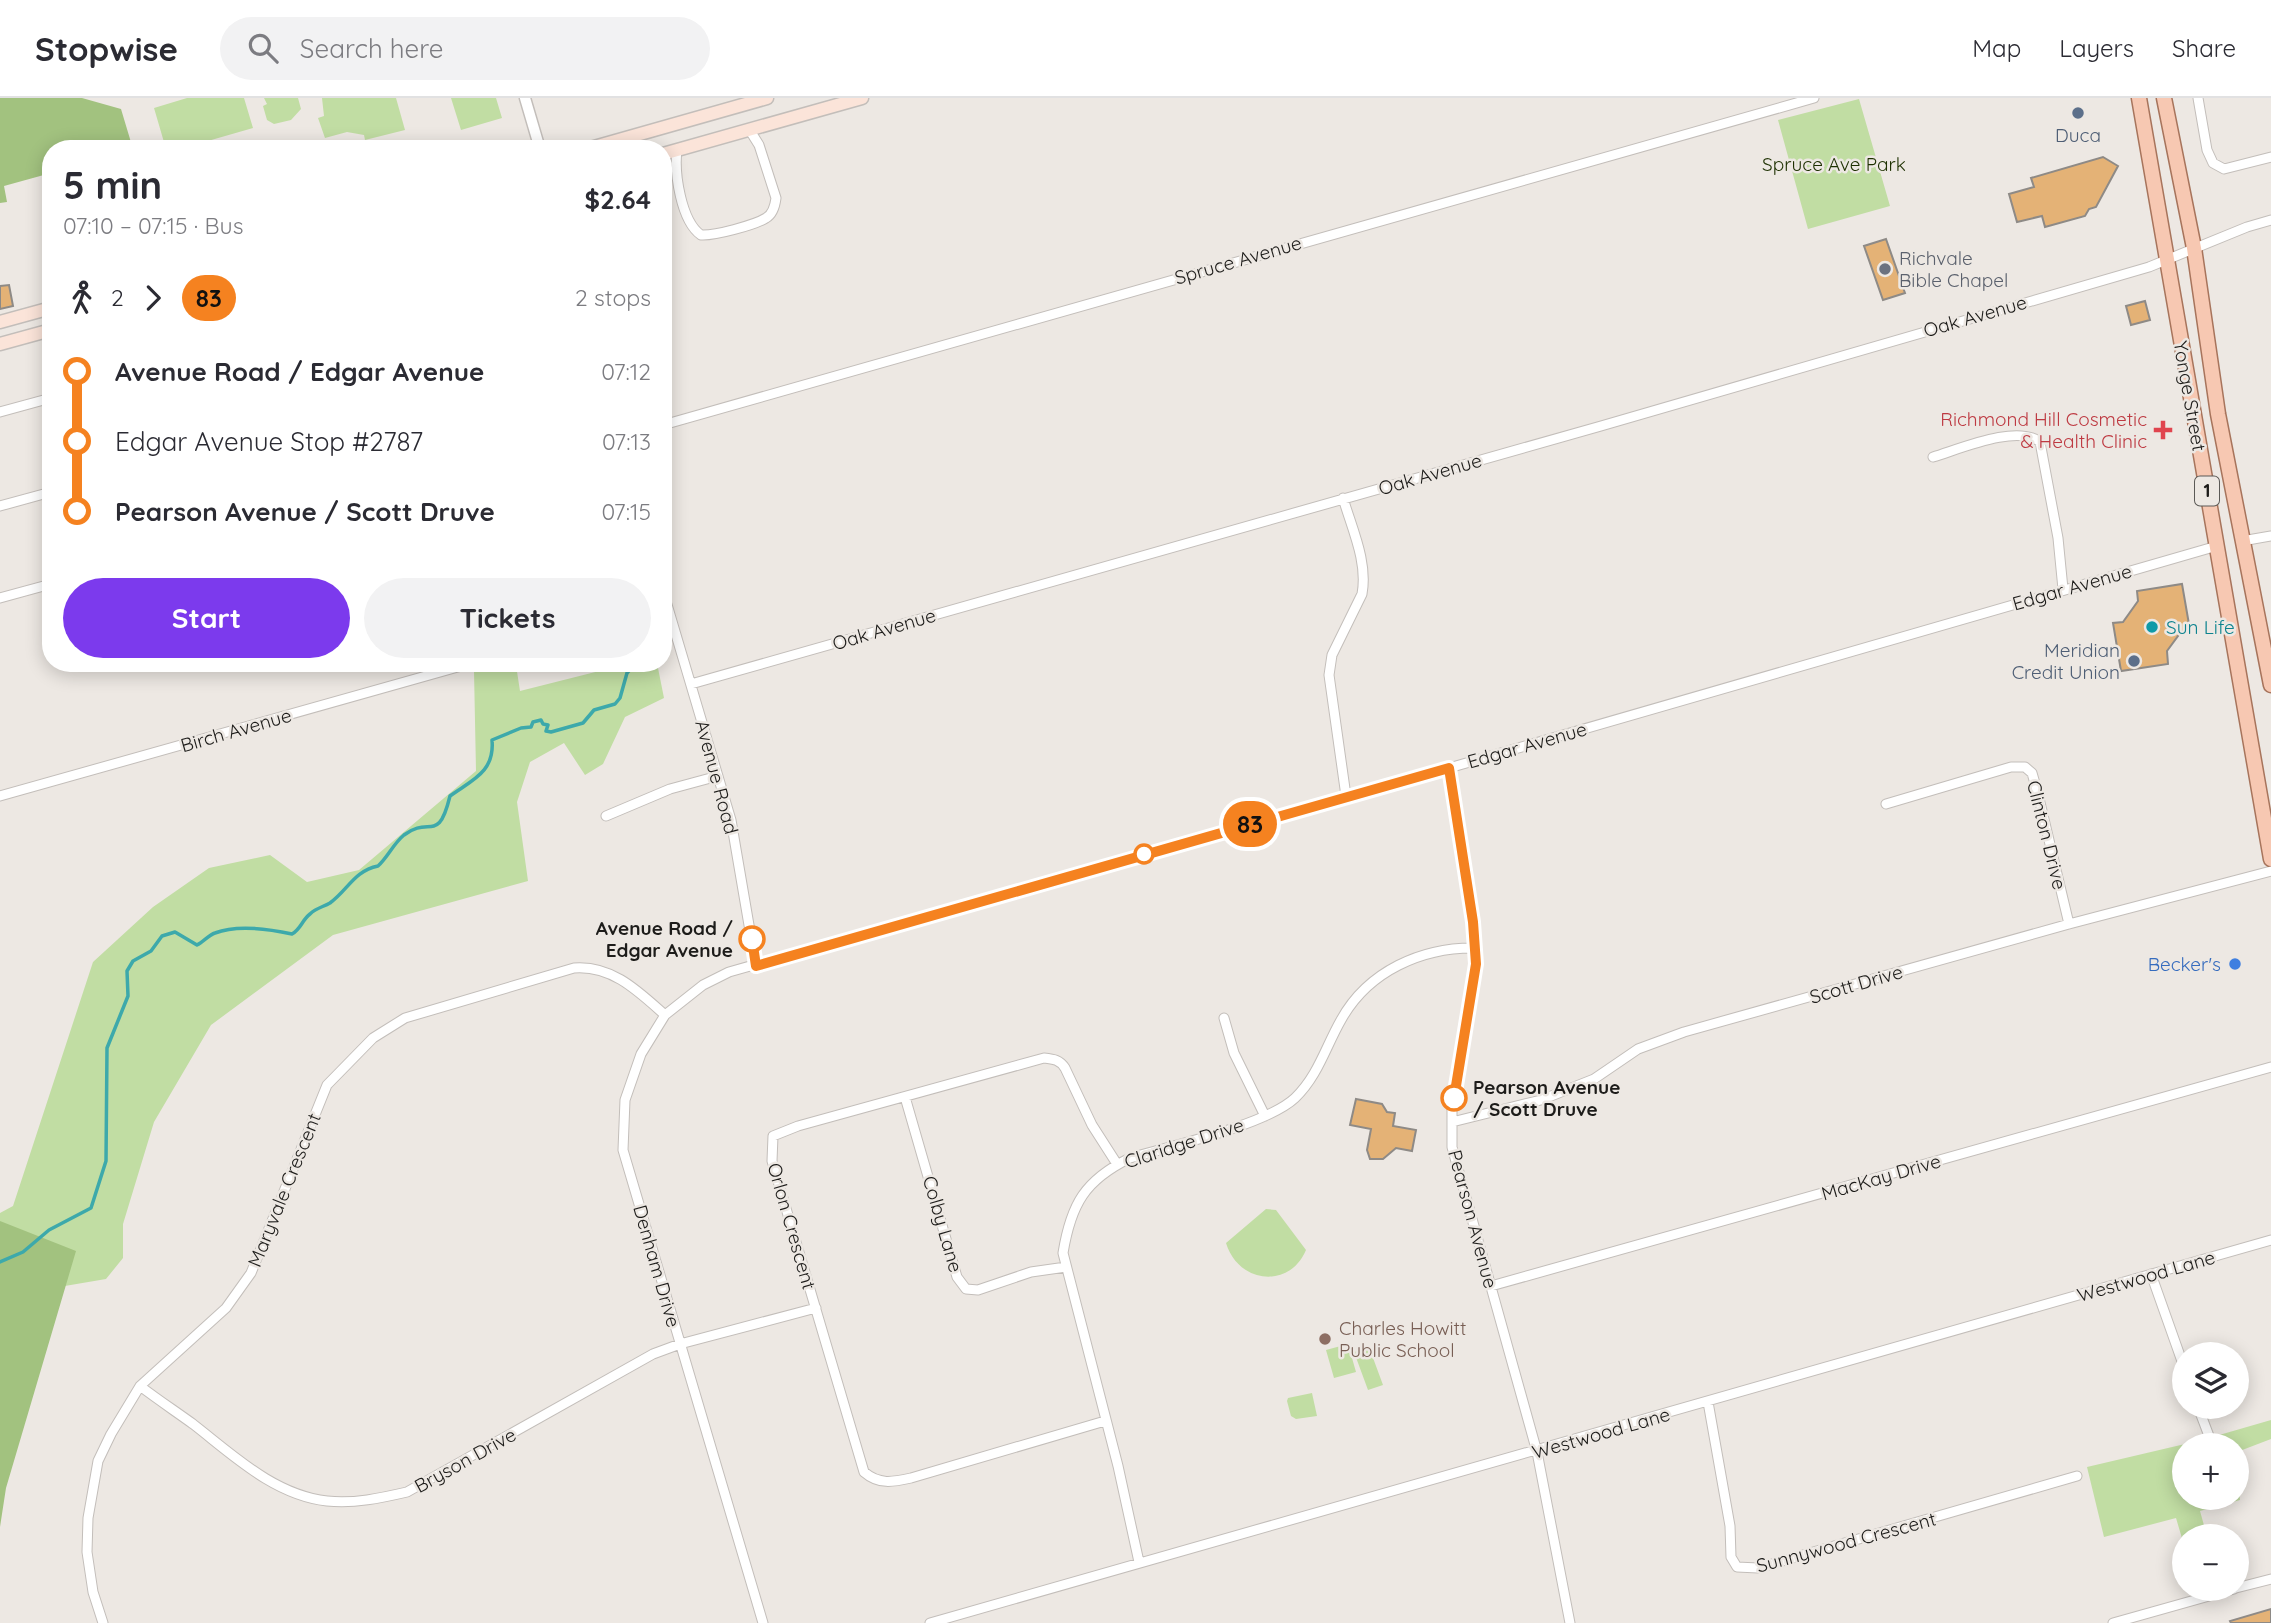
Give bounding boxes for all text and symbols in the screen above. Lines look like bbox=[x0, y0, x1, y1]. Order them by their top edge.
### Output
search box bbox=[220, 17, 710, 80]
text: Stopwise bbox=[35, 28, 178, 69]
icon: search bbox=[244, 29, 282, 67]
text: Search here bbox=[300, 32, 443, 65]
text: Map bbox=[1972, 33, 2021, 63]
text: Layers bbox=[2059, 33, 2134, 63]
text: Share bbox=[2172, 33, 2236, 63]
marker: Duca bbox=[2070, 105, 2086, 121]
place label: Duca bbox=[2055, 123, 2101, 147]
park label: Spruce Ave Park bbox=[1762, 152, 1906, 176]
text: 5 min bbox=[63, 161, 162, 209]
text: $2.64 bbox=[585, 183, 651, 216]
text: 07:10 – 07:15 · Bus bbox=[63, 211, 243, 240]
street label: Spruce Avenue bbox=[1172, 230, 1304, 290]
place label: Richvale Bible Chapel bbox=[1899, 246, 2008, 292]
marker: Richvale Bible Chapel bbox=[1877, 261, 1893, 277]
icon: walk bbox=[63, 279, 101, 317]
icon: forward bbox=[134, 279, 172, 317]
text: 2 bbox=[111, 283, 124, 312]
text: 83 bbox=[196, 283, 222, 313]
text: 2 stops bbox=[575, 283, 651, 312]
street label: Oak Avenue bbox=[1921, 290, 2029, 342]
street label: Yonge Street bbox=[2168, 339, 2212, 453]
text: Avenue Road / Edgar Avenue bbox=[115, 355, 484, 388]
text: 07:12 bbox=[601, 357, 651, 386]
place label: Richmond Hill Cosmetic & Health Clinic bbox=[1940, 407, 2147, 453]
marker: Richmond Hill Cosmetic & Health Clinic bbox=[2153, 420, 2173, 440]
text: Edgar Avenue Stop #2787 bbox=[115, 425, 423, 458]
text: 07:13 bbox=[602, 427, 651, 456]
street label: Oak Avenue bbox=[1376, 448, 1484, 500]
road number: 1 bbox=[2195, 477, 2219, 506]
text: Pearson Avenue / Scott Druve bbox=[115, 495, 495, 528]
text: 07:15 bbox=[601, 497, 651, 526]
street label: Edgar Avenue bbox=[2010, 559, 2134, 615]
button: Start bbox=[63, 578, 350, 658]
button: Tickets bbox=[364, 578, 651, 658]
street label: Oak Avenue bbox=[830, 603, 938, 655]
place label: Sun Life bbox=[2166, 615, 2235, 639]
marker: Sun Life bbox=[2144, 619, 2160, 635]
place label: Meridian Credit Union bbox=[2012, 638, 2120, 684]
marker: Meridian Credit Union bbox=[2126, 653, 2142, 669]
street label: Birch Avenue bbox=[178, 703, 294, 757]
street label: Avenue Road bbox=[690, 717, 744, 837]
street label: Edgar Avenue bbox=[1465, 717, 1589, 773]
street label: Clinton Drive bbox=[2022, 778, 2072, 892]
line badge: 83 bbox=[1218, 801, 1282, 847]
text: 83 bbox=[1237, 809, 1263, 839]
unlabelled marker bbox=[1134, 844, 1154, 864]
place label: Avenue Road / Edgar Avenue bbox=[596, 916, 733, 962]
marker: Avenue Road / Edgar Avenue bbox=[739, 926, 765, 952]
place label: Becker's bbox=[2148, 952, 2221, 976]
marker: Becker's bbox=[2227, 956, 2243, 972]
street label: Scott Drive bbox=[1807, 959, 1905, 1009]
place label: Pearson Avenue / Scott Druve bbox=[1473, 1075, 1620, 1121]
marker: Pearson Avenue / Scott Druve bbox=[1441, 1085, 1467, 1111]
street label: Maryvale Crescent bbox=[242, 1110, 326, 1270]
street label: Claridge Drive bbox=[1121, 1112, 1247, 1174]
street label: Pearson Avenue bbox=[1443, 1147, 1503, 1291]
street label: MacKay Drive bbox=[1819, 1148, 1943, 1206]
street label: Orlon Crescent bbox=[762, 1160, 822, 1292]
street label: Colby Lane bbox=[918, 1173, 968, 1275]
street label: Denham Drive bbox=[628, 1202, 686, 1330]
street label: Westwood Lane bbox=[2074, 1245, 2218, 1307]
place label: Charles Howitt Public School bbox=[1339, 1316, 1466, 1362]
marker: Charles Howitt Public School bbox=[1317, 1331, 1333, 1347]
map controls bbox=[2172, 1342, 2249, 1601]
button: layers bbox=[2172, 1342, 2249, 1419]
street label: Westwood Lane bbox=[1529, 1402, 1673, 1464]
street label: Bryson Drive bbox=[410, 1422, 520, 1498]
button: + bbox=[2172, 1433, 2249, 1510]
street label: Sunnywood Crescent bbox=[1754, 1506, 1938, 1578]
button: − bbox=[2172, 1524, 2249, 1601]

